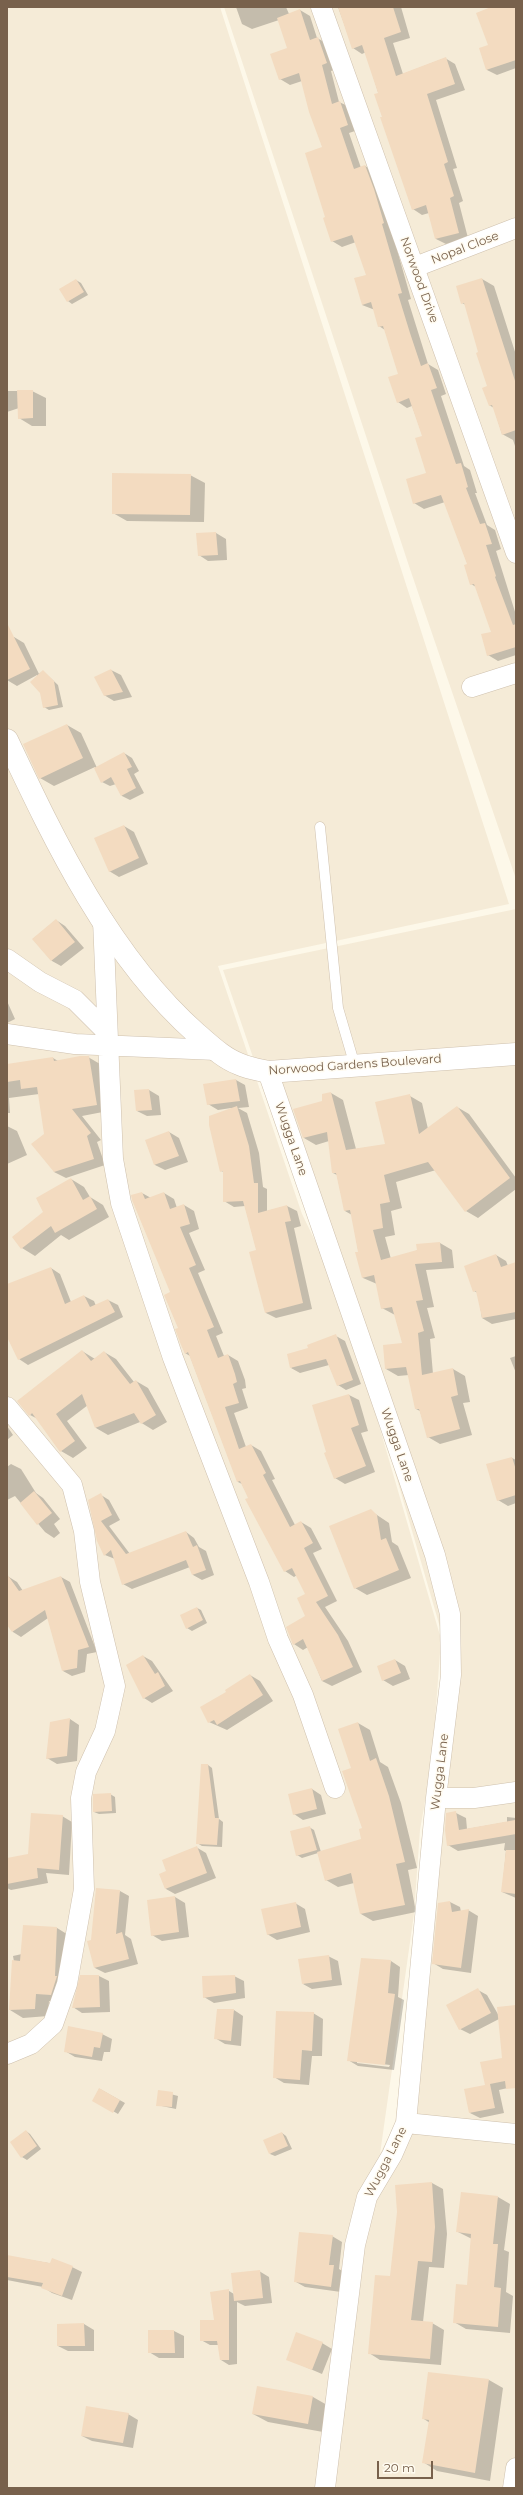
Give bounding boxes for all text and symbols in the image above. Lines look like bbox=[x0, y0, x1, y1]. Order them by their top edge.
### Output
street label: Nopal Close bbox=[429, 229, 501, 267]
street label: Norwood Drive bbox=[397, 235, 441, 325]
street label: Norwood Gardens Boulevard bbox=[268, 1052, 442, 1078]
street label: Wugga Lane bbox=[272, 1100, 310, 1178]
street label: Wugga Lane bbox=[378, 1406, 416, 1484]
street label: Wugga Lane bbox=[428, 1733, 452, 1811]
street label: Wugga Lane bbox=[362, 2124, 410, 2200]
scale bar bbox=[379, 2453, 435, 2479]
text: 20 m bbox=[384, 2460, 415, 2475]

